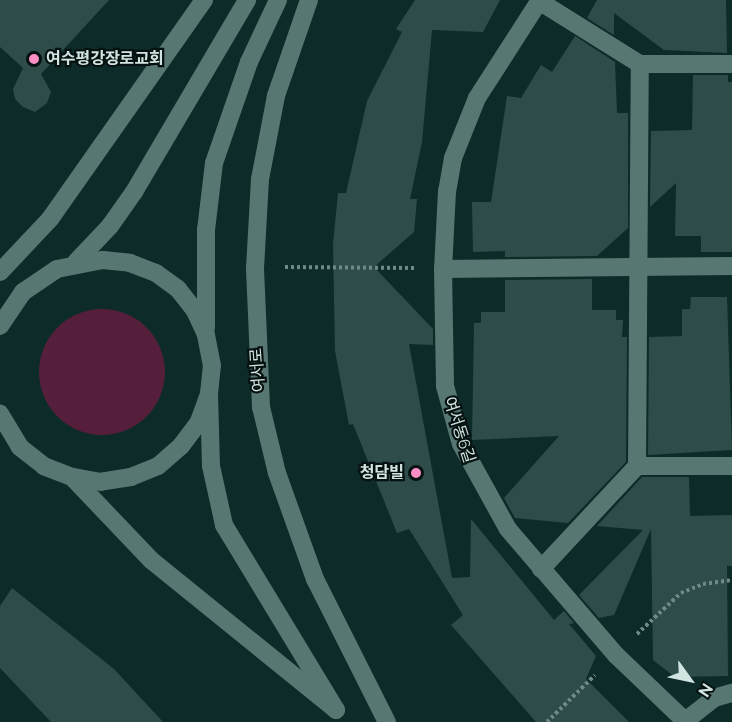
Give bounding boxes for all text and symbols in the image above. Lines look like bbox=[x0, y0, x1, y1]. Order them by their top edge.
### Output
place label: 여수평강장로교회 bbox=[46, 49, 164, 69]
marker: 여수평강장로교회 bbox=[27, 52, 41, 66]
street label: 여서로 bbox=[247, 347, 269, 393]
street label: 여서동6길 bbox=[439, 394, 479, 466]
place label: 청담빌 bbox=[360, 463, 404, 483]
marker: 청담빌 bbox=[409, 466, 423, 480]
north arrow bbox=[660, 650, 720, 710]
text: N bbox=[694, 680, 717, 700]

